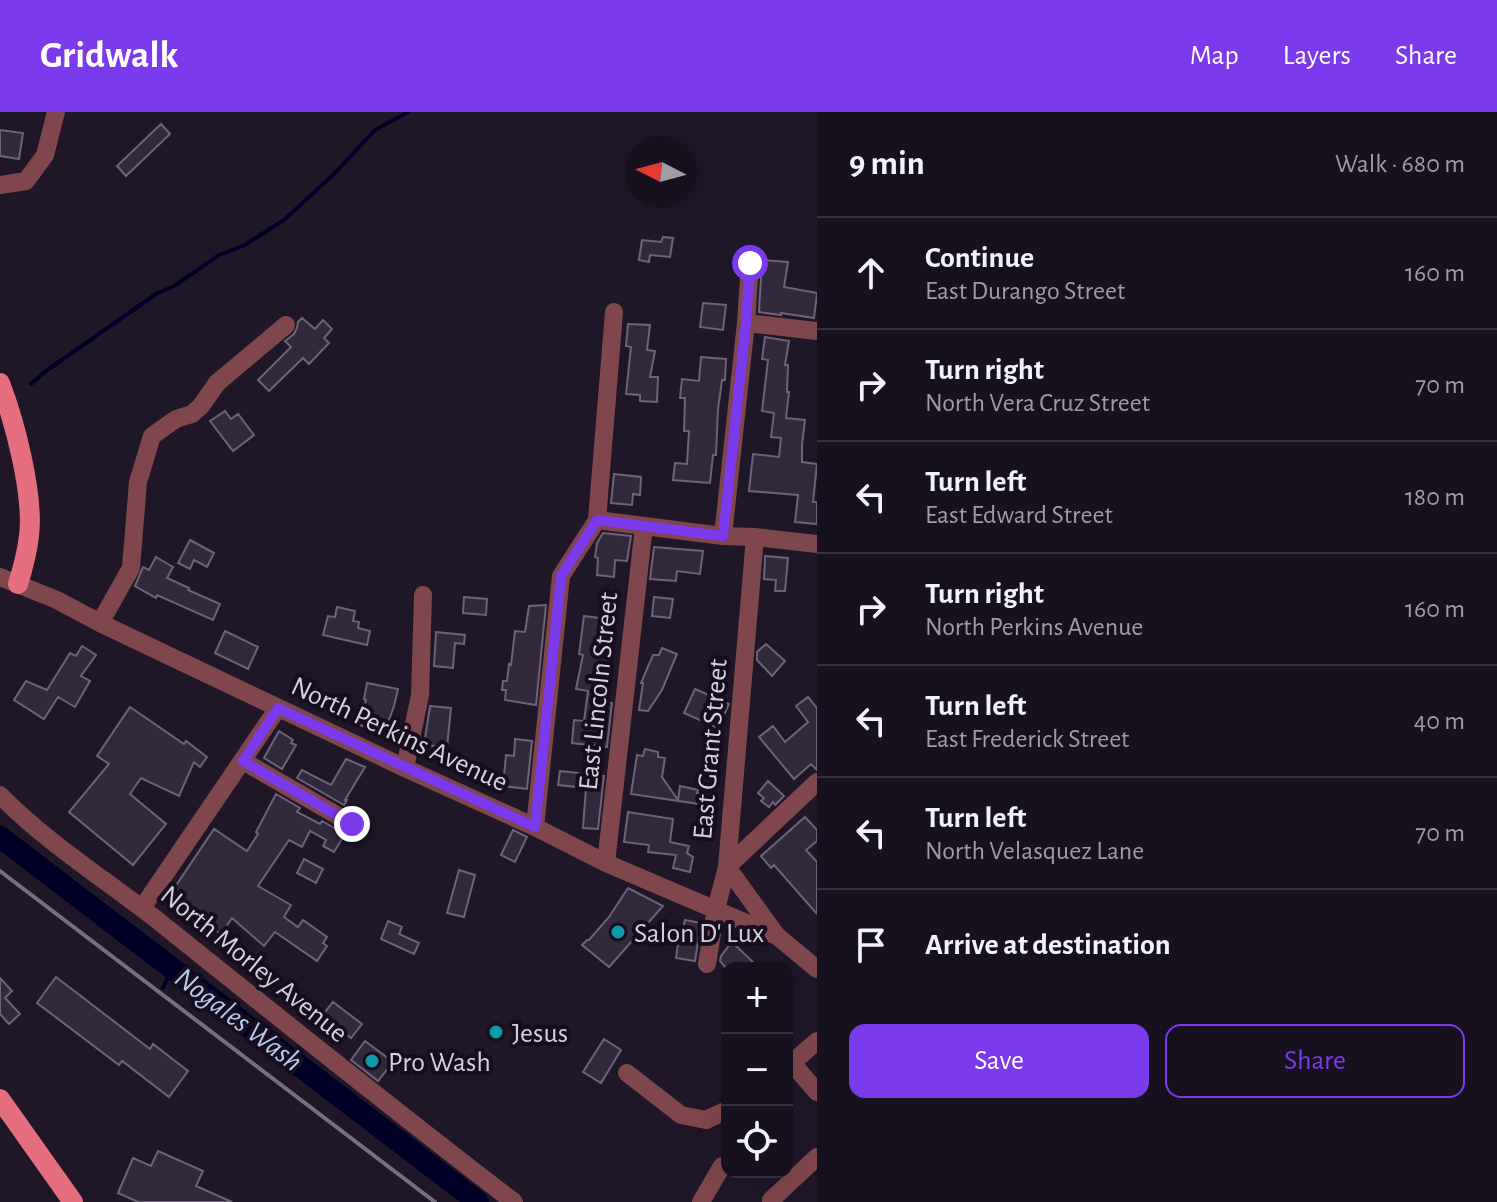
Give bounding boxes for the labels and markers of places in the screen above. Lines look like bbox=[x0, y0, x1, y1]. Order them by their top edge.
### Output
place label: Salon D' Lux bbox=[634, 920, 764, 948]
marker: Salon D' Lux bbox=[609, 923, 627, 941]
place label: Jesus bbox=[512, 1020, 568, 1048]
marker: Jesus bbox=[487, 1023, 505, 1041]
place label: Pro Wash bbox=[388, 1049, 491, 1077]
marker: Pro Wash bbox=[363, 1052, 381, 1070]

